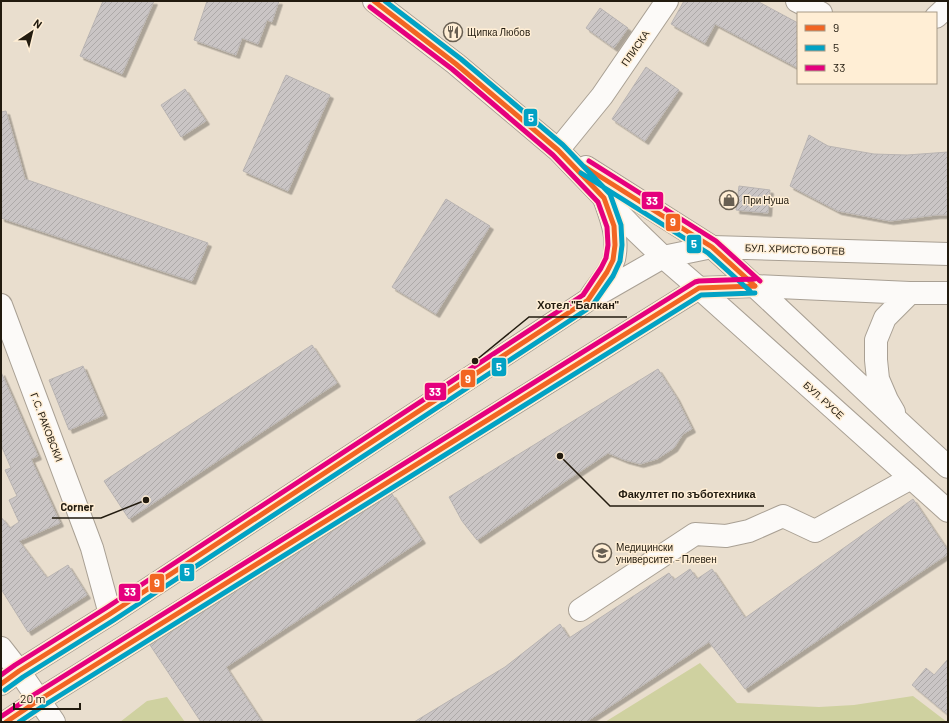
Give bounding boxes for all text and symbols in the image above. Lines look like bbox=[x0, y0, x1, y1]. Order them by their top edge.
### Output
north arrow bbox=[12, 12, 52, 52]
legend bbox=[797, 12, 937, 84]
text: N bbox=[31, 16, 45, 31]
text: 9 bbox=[833, 20, 839, 34]
restaurant icon: Щипка Любов bbox=[442, 21, 464, 43]
place label: Щипка Любов bbox=[467, 26, 530, 38]
street label: ПЛИСКА bbox=[618, 28, 652, 68]
text: 5 bbox=[833, 40, 839, 54]
text: 33 bbox=[833, 60, 845, 74]
line badge: 5 bbox=[523, 108, 538, 127]
text: 5 bbox=[528, 111, 534, 124]
shop icon: При Нуша bbox=[718, 189, 740, 211]
line badge: 33 bbox=[641, 191, 664, 210]
text: 33 bbox=[646, 194, 658, 207]
place label: При Нуша bbox=[743, 194, 790, 206]
line badge: 9 bbox=[665, 213, 681, 232]
text: 9 bbox=[670, 215, 676, 228]
line badge: 5 bbox=[686, 234, 702, 254]
text: 5 bbox=[691, 237, 697, 250]
street label: БУЛ. ХРИСТО БОТЕВ bbox=[745, 241, 846, 257]
callout: Хотел "Балкан" bbox=[529, 294, 627, 317]
text: Хотел "Балкан" bbox=[537, 298, 619, 311]
line badge: 5 bbox=[491, 357, 507, 377]
text: 5 bbox=[496, 360, 502, 373]
line badge: 9 bbox=[460, 369, 476, 388]
text: 9 bbox=[465, 372, 471, 385]
street label: БУЛ. РУСЕ bbox=[801, 379, 847, 422]
line badge: 33 bbox=[424, 382, 447, 401]
text: 33 bbox=[429, 385, 441, 398]
street label: Г.С. РАКОВСКИ bbox=[28, 391, 66, 463]
callout: Факултет по зъботехника bbox=[610, 483, 764, 506]
text: Факултет по зъботехника bbox=[618, 487, 757, 500]
callout: Corner bbox=[52, 495, 101, 518]
text: Corner bbox=[60, 500, 94, 513]
place label: Медицински университет – Плевен bbox=[616, 541, 717, 565]
school or university icon: Медицински университет – Плевен bbox=[591, 542, 613, 564]
line badge: 5 bbox=[179, 563, 195, 582]
text: 5 bbox=[184, 565, 190, 578]
line badge: 9 bbox=[149, 573, 165, 593]
text: 9 bbox=[154, 576, 160, 589]
line badge: 33 bbox=[118, 583, 141, 602]
text: 33 bbox=[124, 585, 136, 598]
scale bar bbox=[14, 685, 80, 711]
text: 20 m bbox=[20, 691, 46, 705]

